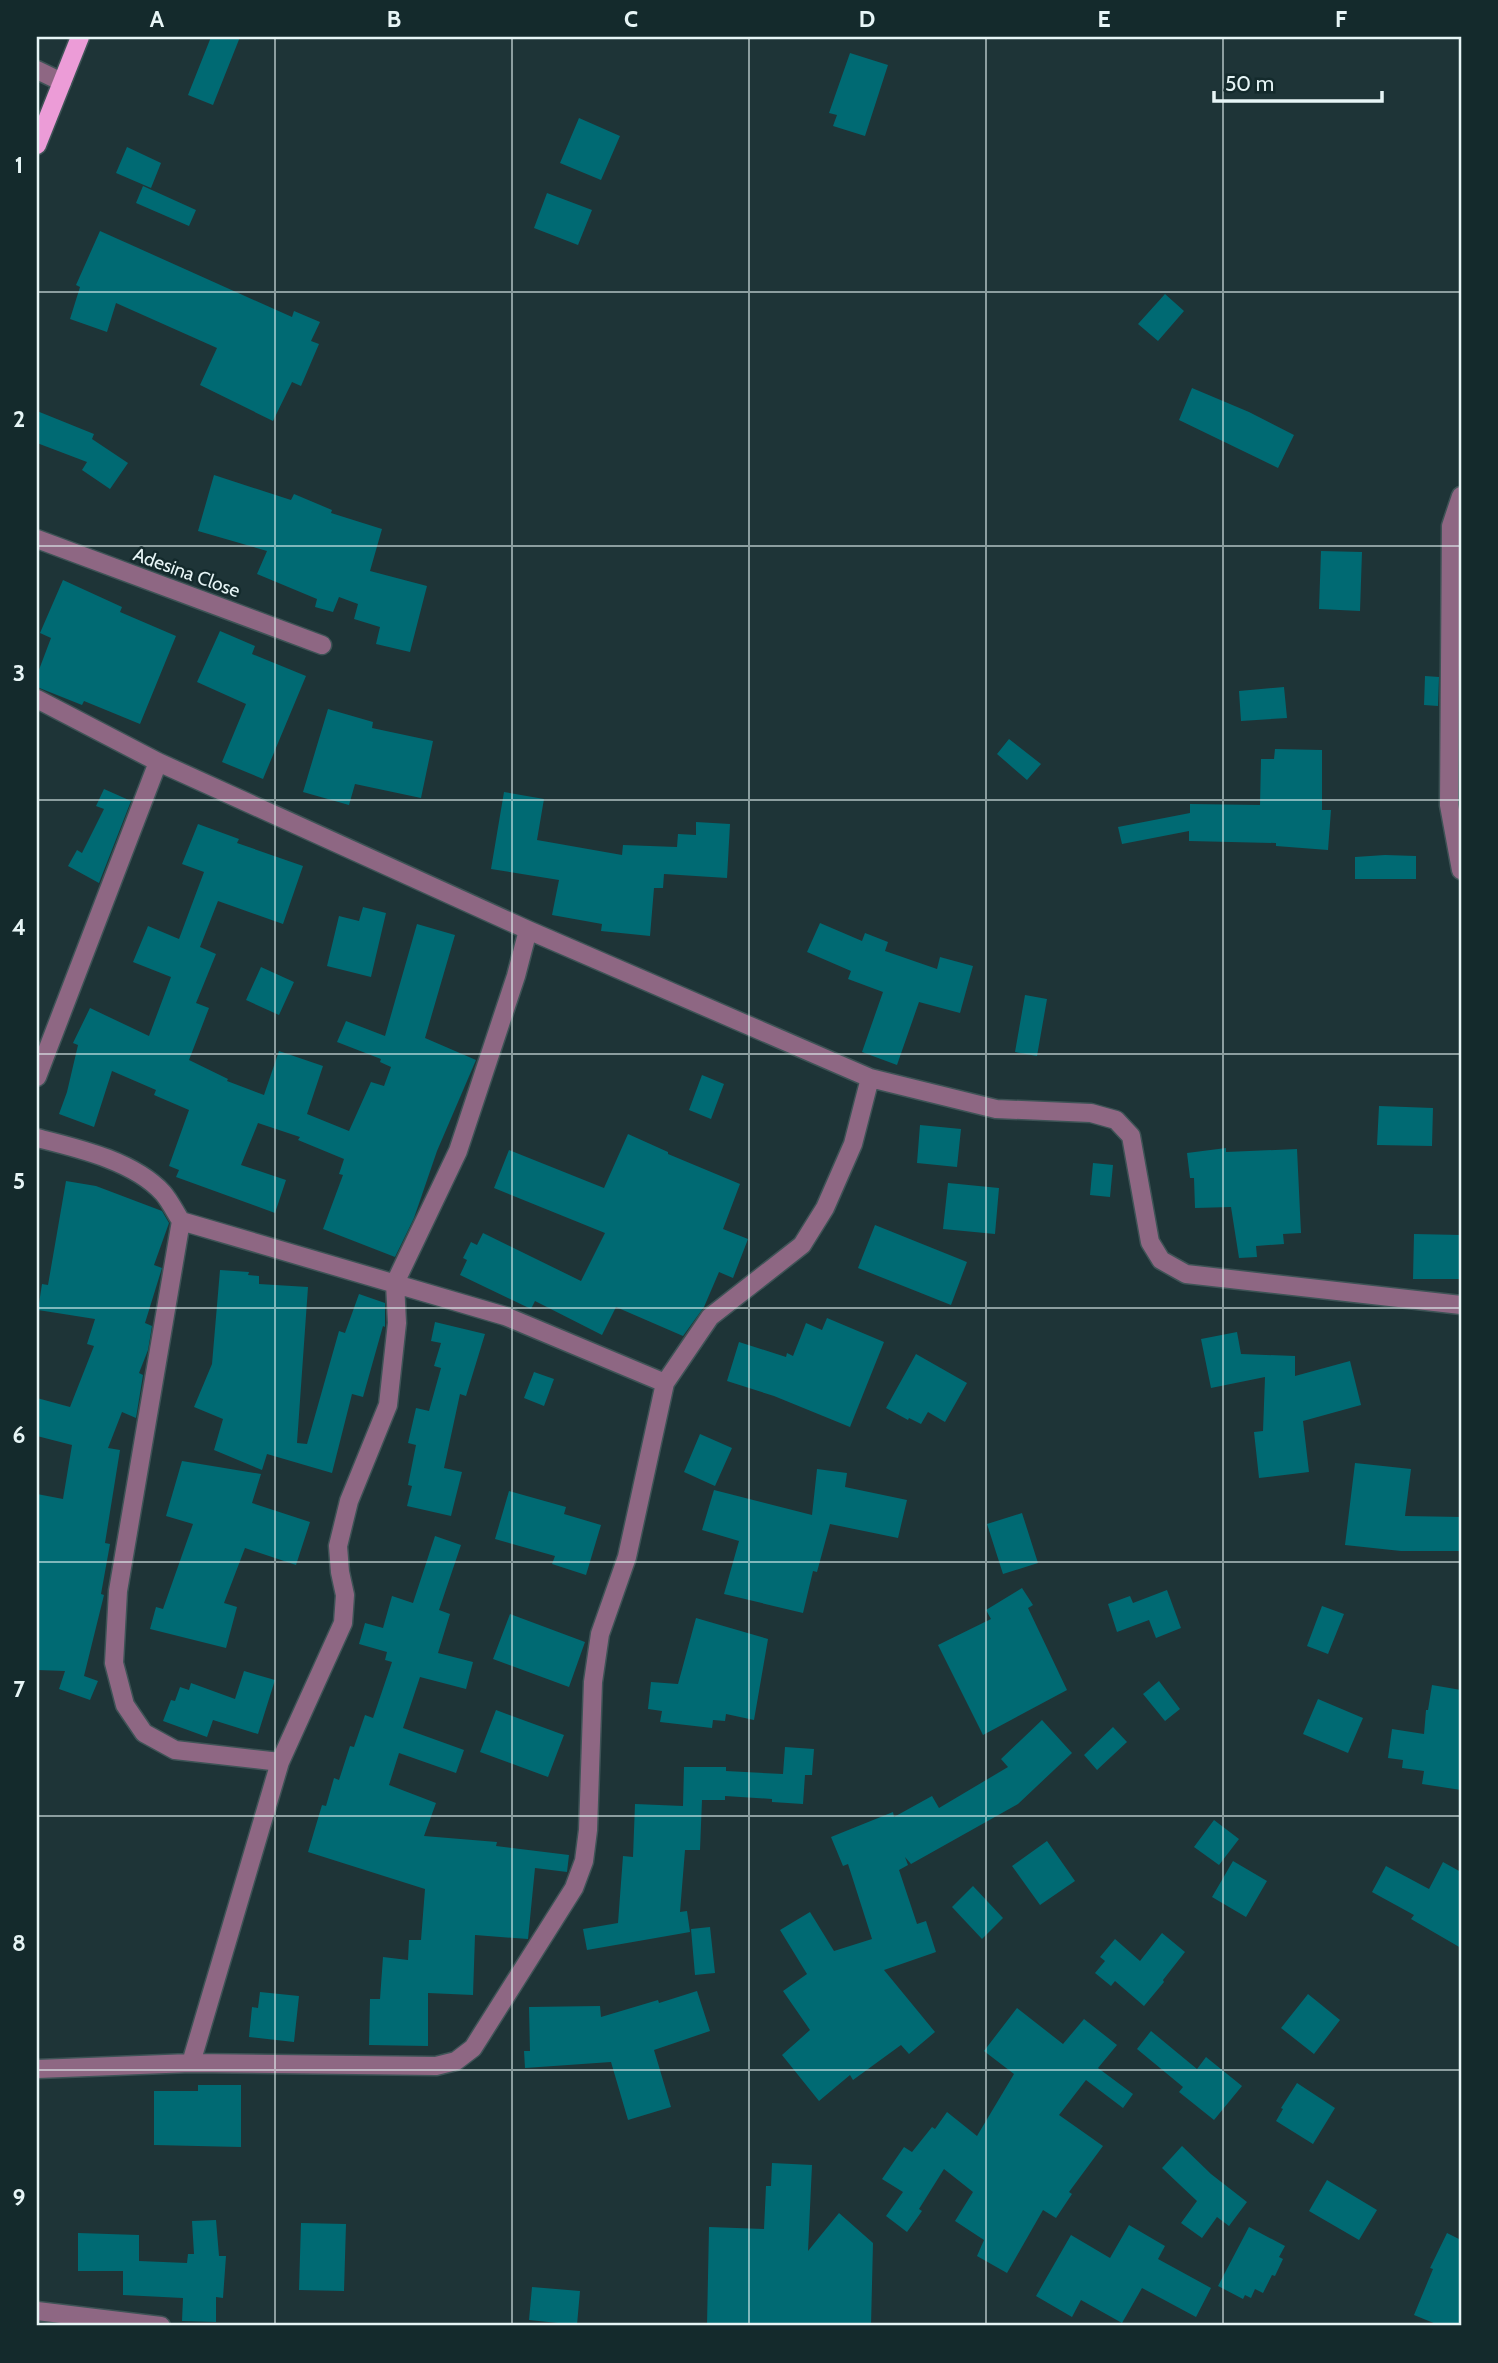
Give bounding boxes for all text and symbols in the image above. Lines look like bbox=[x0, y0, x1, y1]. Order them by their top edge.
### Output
text: A bbox=[150, 5, 165, 33]
text: B bbox=[387, 5, 401, 33]
text: C bbox=[624, 5, 638, 33]
text: D bbox=[859, 5, 875, 33]
text: E bbox=[1097, 5, 1111, 33]
text: F bbox=[1335, 5, 1347, 33]
scale bar bbox=[1214, 60, 1382, 104]
text: 50 m bbox=[1225, 71, 1274, 96]
text: 1 bbox=[15, 151, 23, 179]
text: 2 bbox=[13, 405, 25, 433]
street label: Adesina Close bbox=[130, 543, 244, 602]
text: 3 bbox=[13, 659, 25, 687]
text: 4 bbox=[12, 913, 26, 941]
text: 5 bbox=[13, 1167, 25, 1195]
text: 6 bbox=[13, 1421, 25, 1449]
text: 7 bbox=[13, 1675, 25, 1703]
text: 8 bbox=[12, 1929, 26, 1957]
text: 9 bbox=[13, 2183, 25, 2211]

